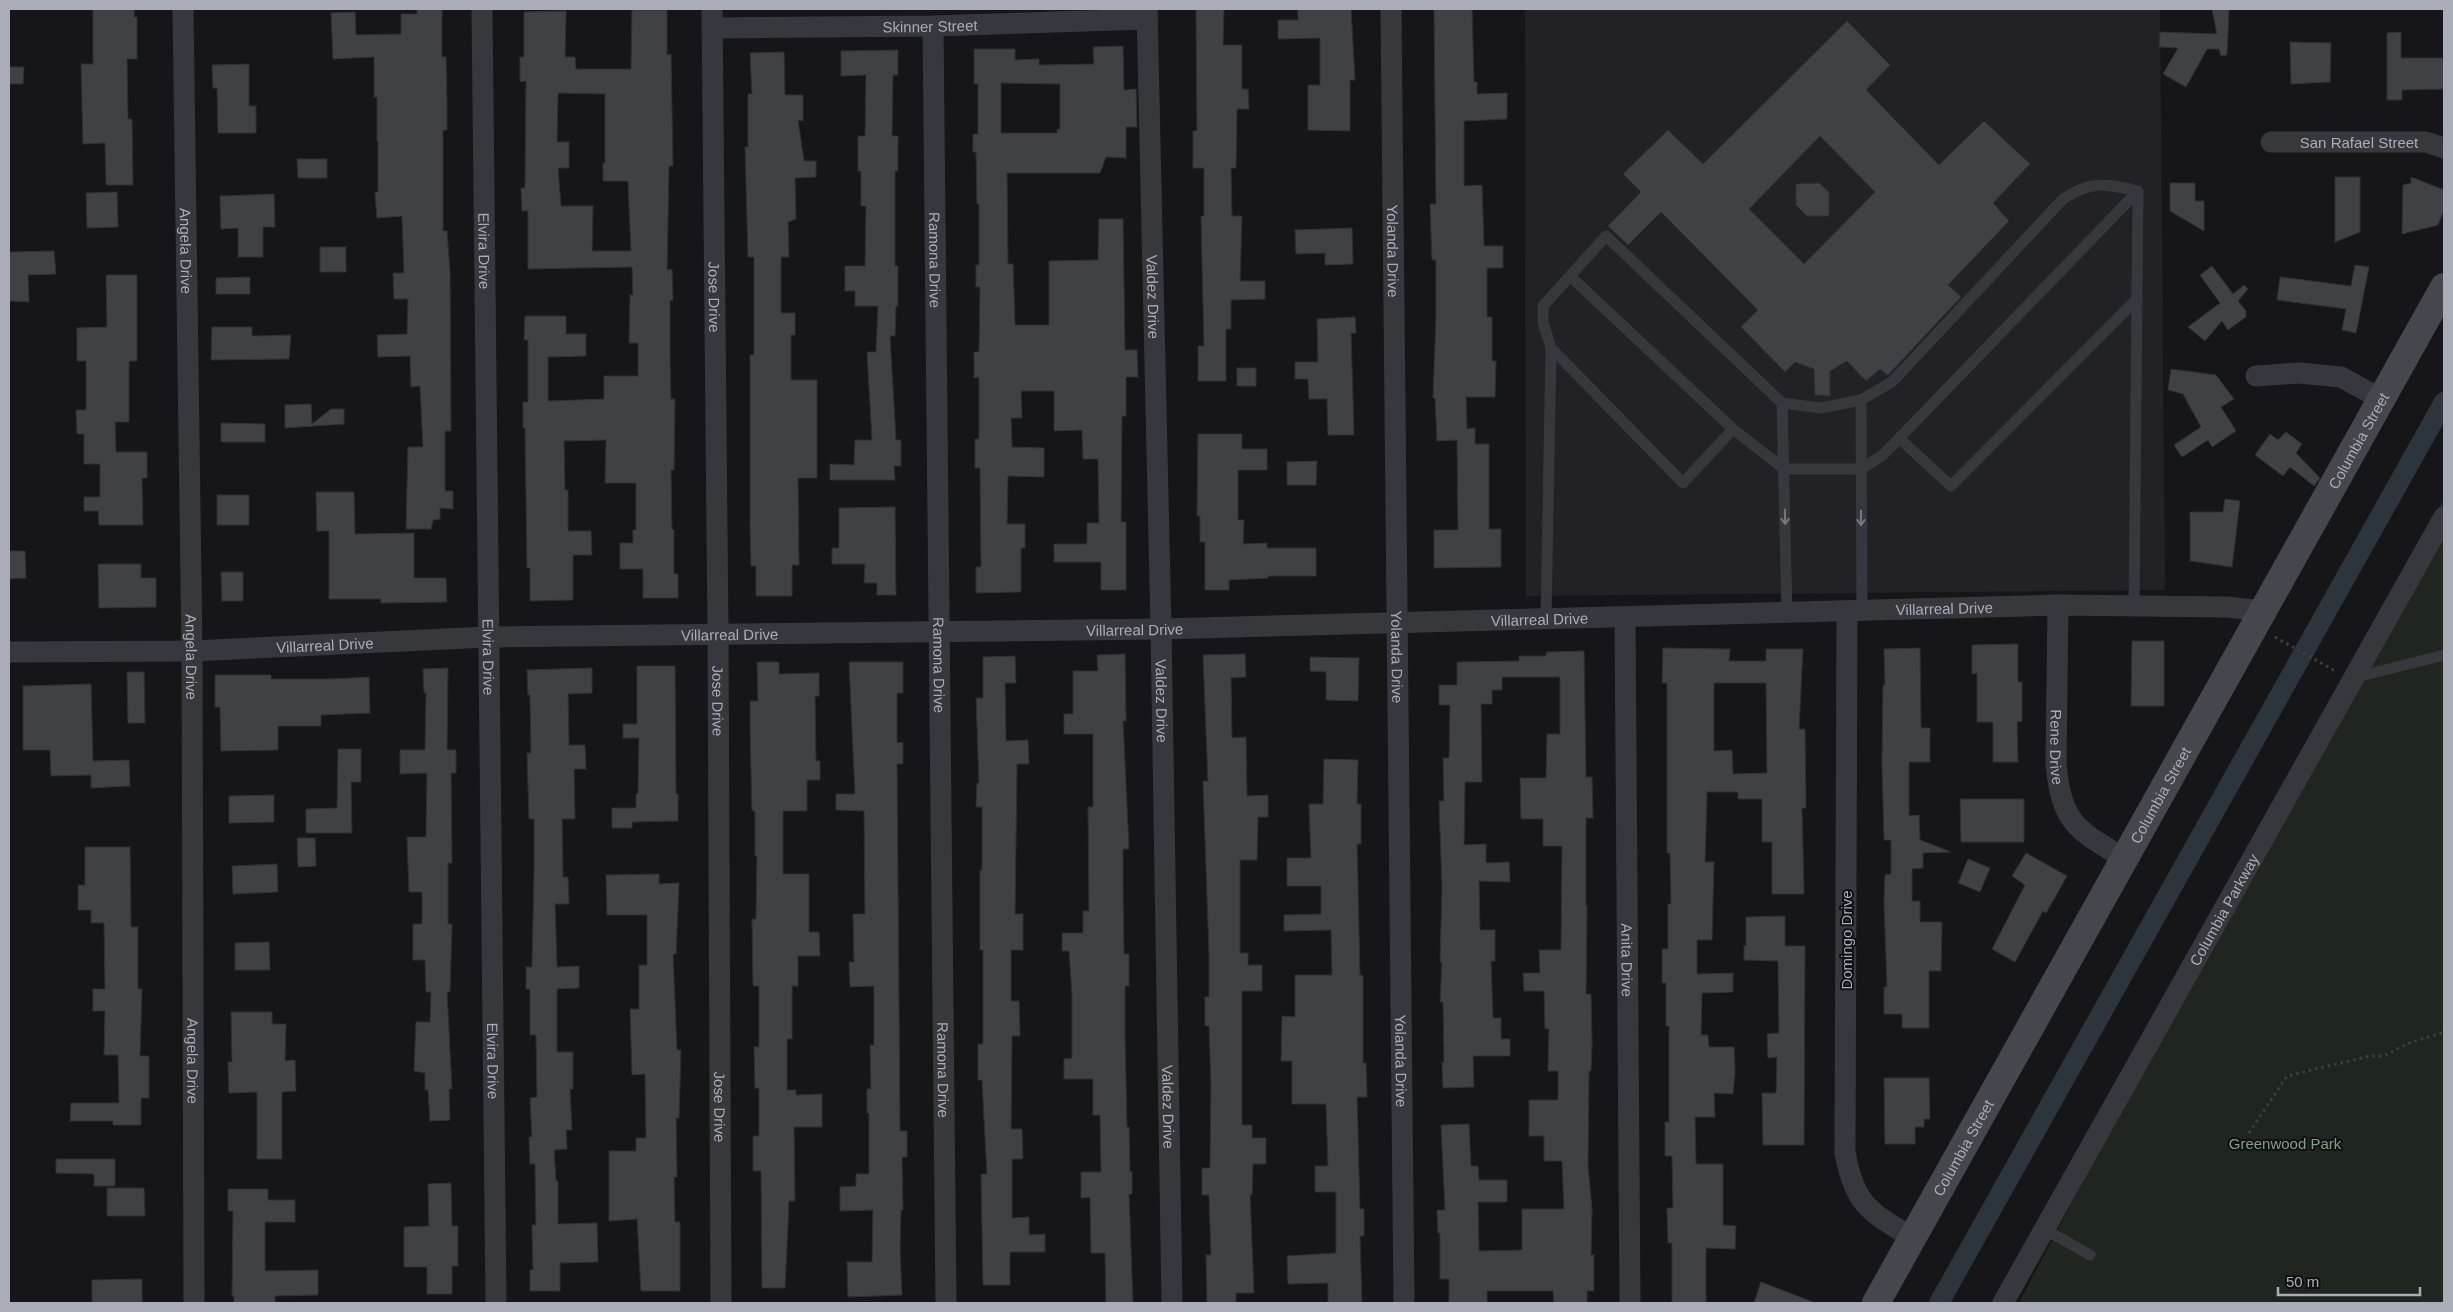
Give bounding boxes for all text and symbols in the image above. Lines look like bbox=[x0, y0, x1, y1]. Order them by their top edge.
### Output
street label: Skinner Street bbox=[882, 16, 979, 35]
street label: San Rafael Street bbox=[2300, 134, 2419, 151]
street label: Yolanda Drive bbox=[1384, 204, 1402, 298]
street label: Angela Drive bbox=[177, 208, 195, 294]
street label: Ramona Drive bbox=[926, 212, 944, 308]
street label: Elvira Drive bbox=[476, 213, 494, 289]
street label: Valdez Drive bbox=[1144, 255, 1163, 339]
street label: Jose Drive bbox=[706, 261, 724, 333]
street label: Columbia Street bbox=[2324, 389, 2392, 492]
one-way arrow bbox=[1780, 509, 1790, 525]
one-way arrow bbox=[1856, 509, 1866, 525]
street label: Villarreal Drive bbox=[1895, 598, 1993, 618]
street label: Villarreal Drive bbox=[1491, 609, 1588, 629]
street label: Yolanda Drive bbox=[1389, 610, 1406, 704]
street label: Angela Drive bbox=[183, 614, 201, 700]
street label: Ramona Drive bbox=[931, 617, 948, 713]
street label: Elvira Drive bbox=[480, 618, 498, 695]
street label: Villarreal Drive bbox=[1086, 620, 1184, 638]
street label: Villarreal Drive bbox=[681, 625, 778, 643]
street label: Villarreal Drive bbox=[276, 634, 374, 656]
street label: Valdez Drive bbox=[1153, 659, 1171, 743]
street label: Jose Drive bbox=[710, 665, 727, 736]
street label: Rene Drive bbox=[2047, 709, 2067, 786]
street label: Columbia Street bbox=[2126, 743, 2194, 846]
street label: Columbia Parkway bbox=[2186, 851, 2262, 968]
street label: Domingo Drive bbox=[1838, 890, 1855, 990]
street label: Anita Drive bbox=[1619, 923, 1636, 997]
street label: Yolanda Drive bbox=[1393, 1014, 1411, 1107]
street label: Angela Drive bbox=[185, 1018, 202, 1104]
street label: Elvira Drive bbox=[484, 1022, 502, 1099]
street label: Ramona Drive bbox=[935, 1022, 953, 1118]
street label: Valdez Drive bbox=[1160, 1065, 1178, 1149]
street label: Jose Drive bbox=[711, 1071, 729, 1142]
street label: Columbia Street bbox=[1929, 1096, 1997, 1199]
park label: Greenwood Park bbox=[2229, 1135, 2342, 1152]
scale bar bbox=[2278, 1264, 2420, 1296]
text: 50 m bbox=[2286, 1273, 2319, 1290]

